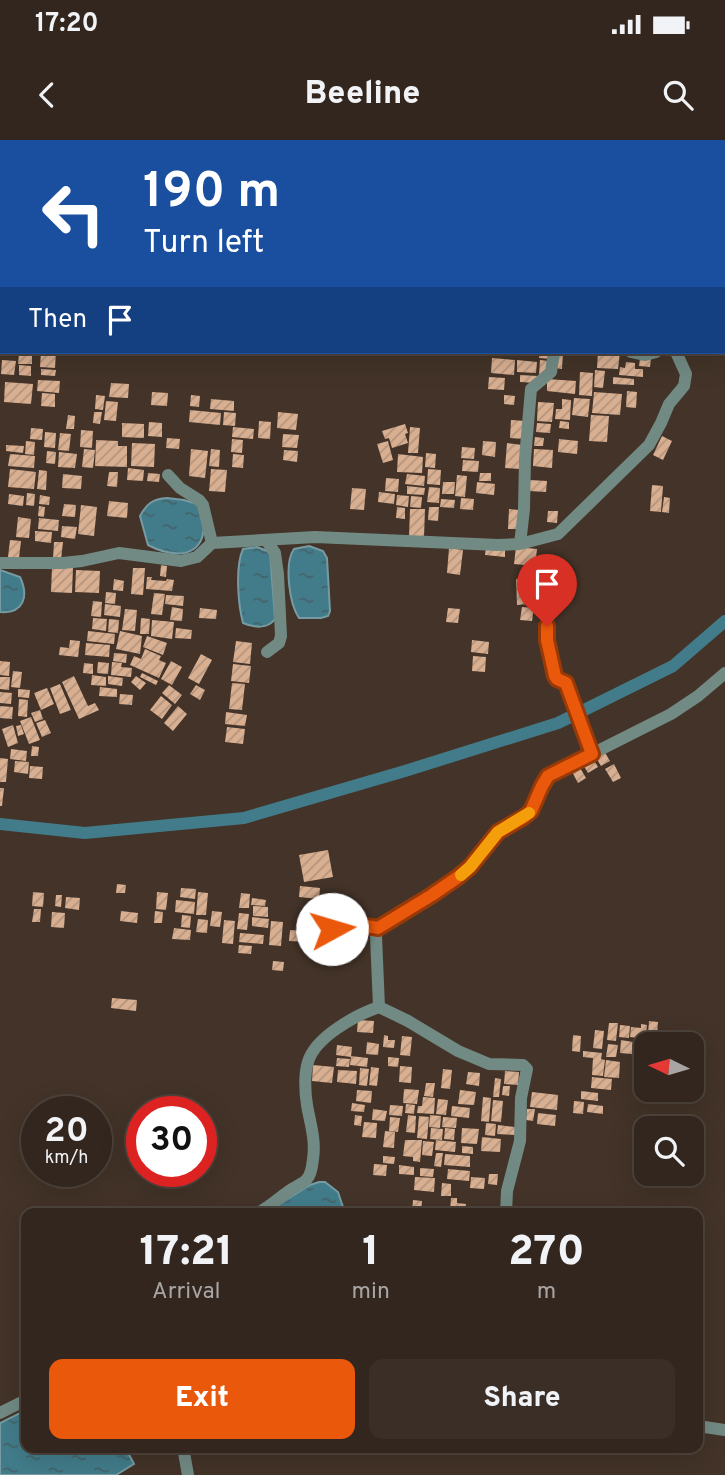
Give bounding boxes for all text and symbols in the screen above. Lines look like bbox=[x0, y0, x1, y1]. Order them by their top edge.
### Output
text: 17:20 bbox=[35, 8, 99, 41]
text: Beeline bbox=[305, 75, 420, 115]
icon: back bbox=[28, 76, 66, 114]
icon: search bbox=[659, 76, 697, 114]
text: 190 m bbox=[143, 163, 280, 225]
icon: left bbox=[28, 168, 119, 259]
text: Turn left bbox=[143, 224, 264, 264]
icon: arrive bbox=[101, 301, 139, 339]
text: Then bbox=[28, 304, 87, 337]
pin bbox=[517, 554, 577, 626]
icon: arrive bbox=[528, 565, 566, 603]
position arrow bbox=[295, 892, 369, 966]
north arrow bbox=[634, 1032, 704, 1102]
map controls bbox=[634, 1032, 704, 1186]
speed limit sign: 30 bbox=[126, 1096, 217, 1187]
text: 20 bbox=[44, 1110, 89, 1154]
button: search bbox=[634, 1116, 704, 1186]
text: km/h bbox=[45, 1147, 88, 1170]
text: 17:21 bbox=[139, 1227, 233, 1280]
text: 1 bbox=[362, 1227, 379, 1280]
text: 270 bbox=[508, 1227, 585, 1280]
text: Arrival bbox=[152, 1278, 221, 1307]
text: min bbox=[352, 1278, 390, 1307]
text: m bbox=[537, 1278, 556, 1307]
button: Exit bbox=[49, 1359, 355, 1439]
button: Share bbox=[369, 1359, 675, 1439]

